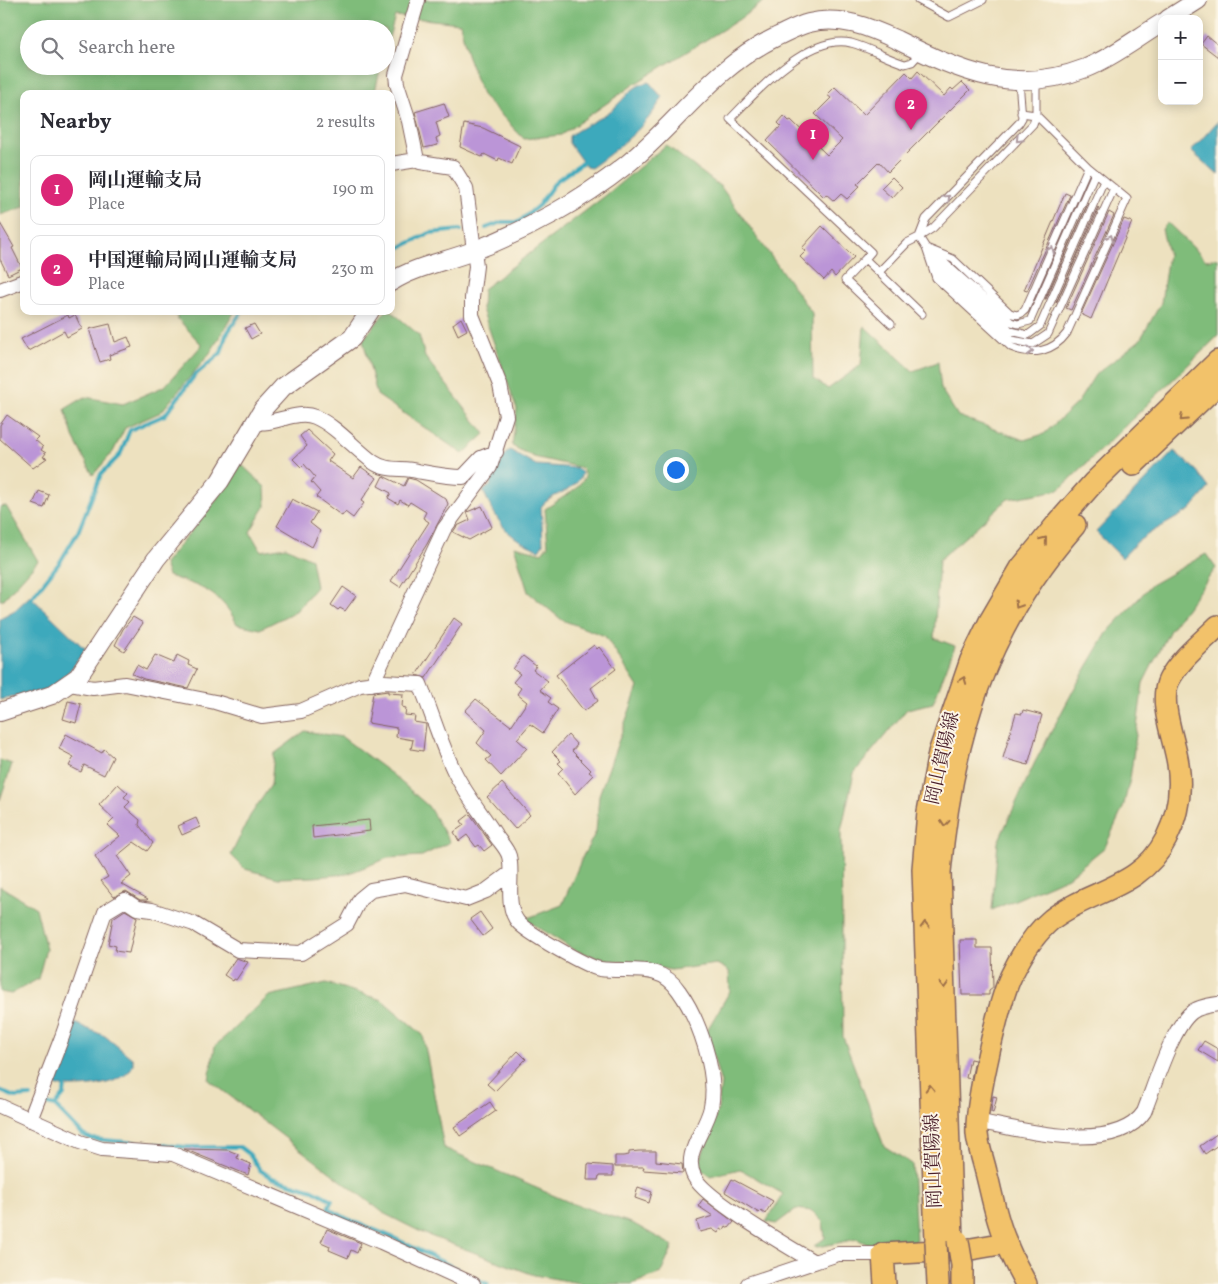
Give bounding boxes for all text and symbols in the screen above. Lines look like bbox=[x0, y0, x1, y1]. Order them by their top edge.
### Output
map controls bbox=[1158, 15, 1203, 105]
button: + bbox=[1158, 15, 1203, 60]
search box bbox=[20, 20, 395, 75]
icon: search bbox=[38, 34, 66, 62]
text: Search here bbox=[78, 35, 175, 61]
button: − bbox=[1158, 60, 1203, 105]
pin: 2 bbox=[895, 89, 927, 130]
text: Nearby bbox=[40, 108, 111, 137]
text: 2 results bbox=[316, 112, 375, 134]
pin: 1 bbox=[797, 119, 829, 160]
one-way arrow bbox=[1016, 134, 1025, 143]
text: 岡山運輸支局 bbox=[88, 168, 202, 194]
text: 1 bbox=[54, 179, 60, 201]
text: 190 m bbox=[332, 179, 374, 201]
text: Place bbox=[88, 194, 125, 216]
one-way arrow bbox=[941, 195, 950, 204]
one-way arrow bbox=[1104, 234, 1115, 243]
one-way arrow bbox=[1045, 246, 1056, 255]
text: 中国運輸局岡山運輸支局 bbox=[88, 248, 297, 274]
text: 2 bbox=[53, 259, 61, 281]
text: 230 m bbox=[331, 259, 374, 281]
text: Place bbox=[88, 274, 125, 296]
one-way arrow bbox=[1027, 346, 1035, 356]
one-way arrow bbox=[1179, 412, 1188, 421]
your location bbox=[663, 457, 689, 483]
one-way arrow bbox=[1038, 537, 1047, 546]
one-way arrow bbox=[1015, 599, 1025, 608]
one-way arrow bbox=[957, 677, 967, 685]
street label: 岡山賀陽線 bbox=[920, 709, 966, 808]
one-way arrow bbox=[940, 819, 951, 827]
one-way arrow bbox=[920, 921, 930, 929]
one-way arrow bbox=[939, 982, 949, 990]
one-way arrow bbox=[925, 1084, 935, 1092]
street label: 岡山賀陽線 bbox=[919, 1113, 949, 1209]

